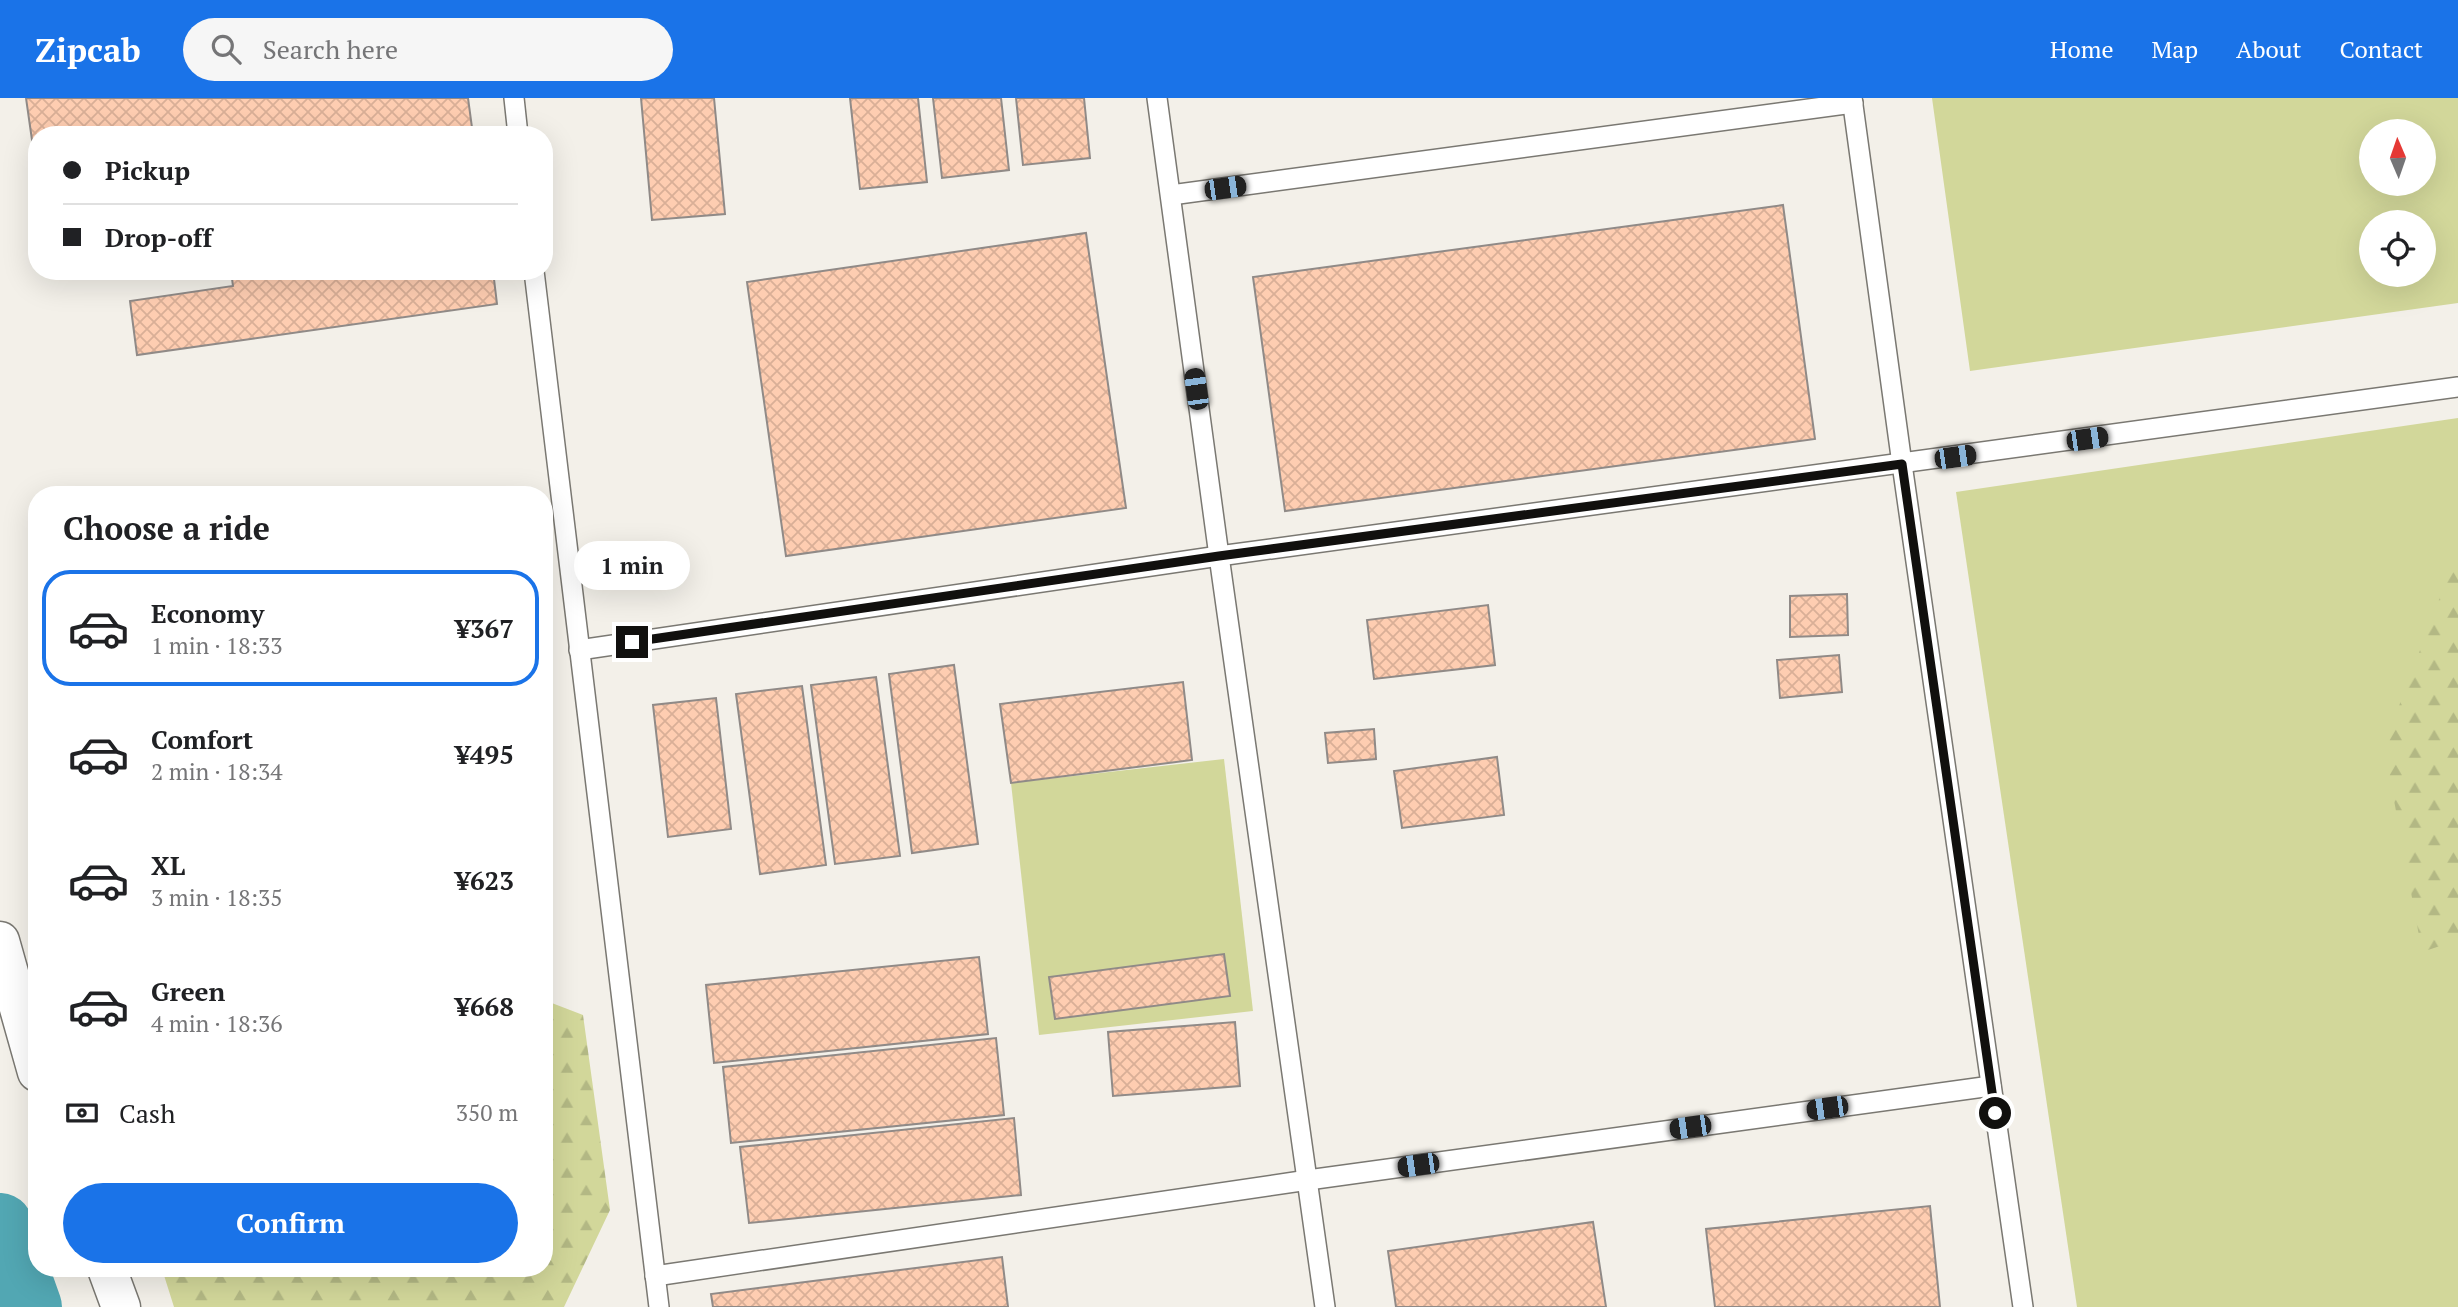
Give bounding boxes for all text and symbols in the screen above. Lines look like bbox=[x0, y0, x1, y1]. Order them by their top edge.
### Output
search box bbox=[183, 18, 673, 81]
text: Zipcab bbox=[35, 28, 141, 71]
icon: search bbox=[207, 30, 245, 68]
text: Search here bbox=[263, 32, 398, 66]
text: Home bbox=[2050, 33, 2114, 65]
text: Map bbox=[2152, 33, 2198, 65]
text: About bbox=[2236, 33, 2302, 65]
text: Contact bbox=[2340, 33, 2423, 65]
north arrow bbox=[2359, 119, 2436, 196]
map controls bbox=[2359, 119, 2436, 287]
text: Pickup bbox=[105, 153, 190, 187]
car bbox=[1203, 175, 1248, 201]
button: locate bbox=[2359, 210, 2436, 287]
text: Drop-off bbox=[105, 220, 212, 254]
car bbox=[1183, 367, 1210, 411]
car bbox=[2065, 426, 2110, 452]
car bbox=[1933, 444, 1978, 470]
text: Choose a ride bbox=[63, 507, 270, 549]
callout: 1 min bbox=[574, 540, 690, 589]
text: 1 min bbox=[601, 550, 663, 581]
text: Economy bbox=[151, 596, 264, 630]
icon: car bbox=[67, 597, 130, 660]
text: ¥367 bbox=[455, 611, 514, 645]
route end bbox=[616, 626, 648, 658]
text: 1 min · 18:33 bbox=[151, 630, 283, 661]
text: Comfort bbox=[151, 722, 253, 756]
icon: car bbox=[67, 723, 130, 786]
text: ¥495 bbox=[455, 737, 514, 771]
text: 2 min · 18:34 bbox=[151, 756, 283, 787]
text: XL bbox=[151, 848, 185, 882]
icon: car bbox=[67, 849, 130, 912]
text: ¥623 bbox=[455, 863, 514, 897]
text: 3 min · 18:35 bbox=[151, 882, 283, 913]
text: Green bbox=[151, 974, 225, 1008]
icon: car bbox=[67, 975, 130, 1038]
text: ¥668 bbox=[455, 989, 514, 1023]
text: 4 min · 18:36 bbox=[151, 1008, 283, 1039]
icon: cash bbox=[63, 1094, 101, 1132]
car bbox=[1805, 1095, 1850, 1121]
text: Cash bbox=[119, 1096, 175, 1130]
text: 350 m bbox=[456, 1097, 518, 1128]
route start bbox=[1979, 1097, 2011, 1129]
car bbox=[1668, 1114, 1713, 1140]
car bbox=[1396, 1152, 1441, 1178]
button: Confirm bbox=[63, 1183, 518, 1263]

